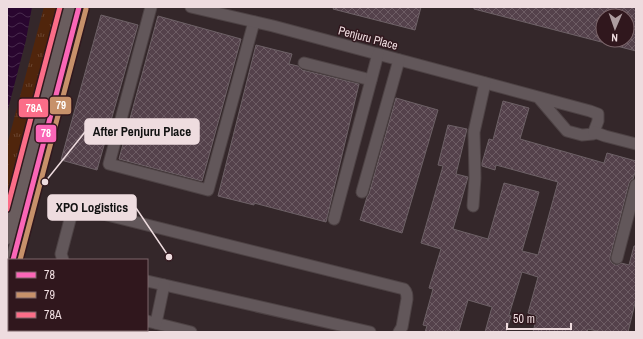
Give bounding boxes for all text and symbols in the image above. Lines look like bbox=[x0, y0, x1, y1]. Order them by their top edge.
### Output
north arrow bbox=[595, 8, 635, 48]
street label: Penjuru Place bbox=[336, 22, 400, 54]
text: N bbox=[611, 31, 618, 45]
line badge: 79 bbox=[49, 96, 72, 115]
line badge: 78A bbox=[18, 98, 49, 118]
text: 79 bbox=[56, 98, 66, 112]
text: 78A bbox=[26, 101, 43, 115]
callout: After Penjuru Place bbox=[85, 119, 199, 144]
text: After Penjuru Place bbox=[93, 123, 191, 140]
line badge: 78 bbox=[35, 124, 57, 143]
text: 78 bbox=[41, 126, 51, 140]
callout: XPO Logistics bbox=[48, 195, 136, 220]
text: XPO Logistics bbox=[56, 199, 128, 216]
legend bbox=[8, 259, 148, 331]
text: 78 bbox=[44, 267, 55, 283]
text: 79 bbox=[44, 287, 55, 303]
scale bar bbox=[507, 305, 571, 331]
text: 78A bbox=[44, 307, 62, 323]
text: 50 m bbox=[513, 311, 535, 327]

